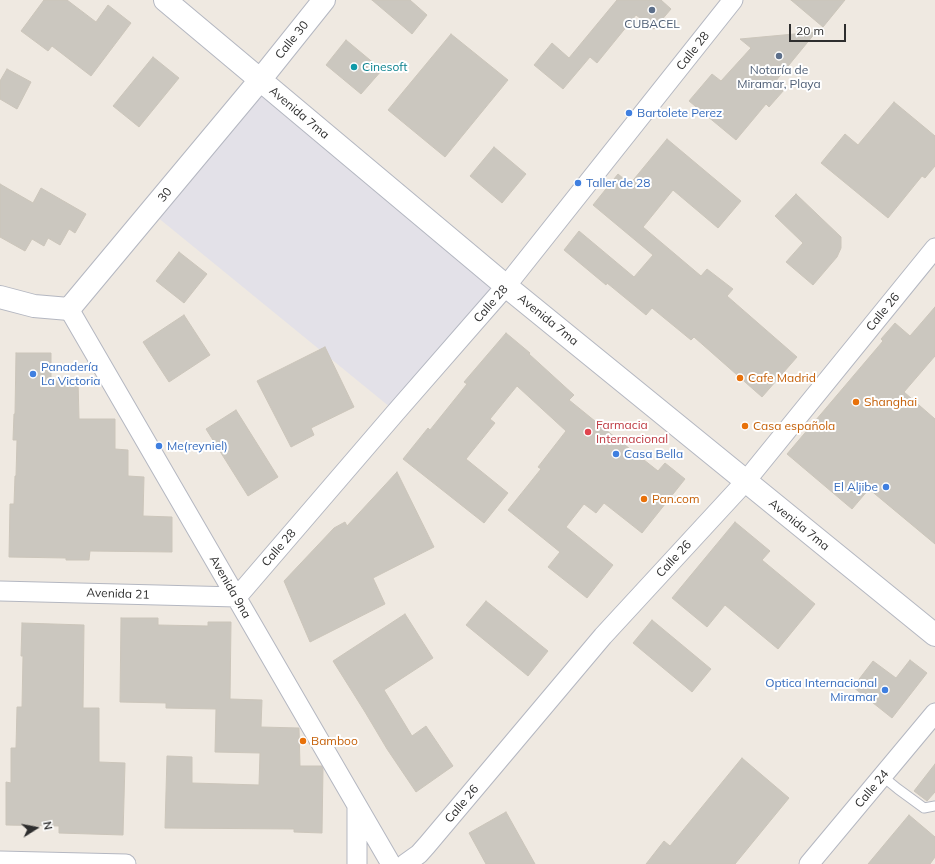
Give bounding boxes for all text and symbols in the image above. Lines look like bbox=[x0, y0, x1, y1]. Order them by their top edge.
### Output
marker: CUBACEL bbox=[647, 5, 657, 15]
scale bar bbox=[791, 16, 848, 42]
place label: CUBACEL bbox=[624, 17, 680, 31]
street label: Calle 30 bbox=[272, 18, 312, 62]
text: 20 m bbox=[796, 23, 824, 38]
street label: Calle 28 bbox=[673, 29, 713, 73]
marker: Notaría de Miramar, Playa bbox=[774, 51, 784, 61]
place label: Cinesoft bbox=[362, 60, 407, 74]
marker: Cinesoft bbox=[349, 62, 359, 72]
place label: Notaría de Miramar, Playa bbox=[737, 63, 821, 91]
street label: Avenida 7ma bbox=[266, 84, 332, 142]
place label: Bartolete Perez bbox=[637, 106, 722, 120]
marker: Bartolete Perez bbox=[624, 108, 634, 118]
place label: Taller de 28 bbox=[586, 176, 651, 190]
marker: Taller de 28 bbox=[573, 178, 583, 188]
street label: 30 bbox=[155, 185, 175, 205]
street label: Calle 28 bbox=[471, 282, 511, 326]
street label: Calle 26 bbox=[863, 290, 903, 334]
street label: Avenida 7ma bbox=[515, 291, 581, 349]
place label: Panadería La Victoria bbox=[41, 360, 100, 388]
marker: Panadería La Victoria bbox=[28, 369, 38, 379]
place label: Cafe Madrid bbox=[748, 371, 816, 385]
marker: Cafe Madrid bbox=[735, 373, 745, 383]
place label: Shanghai bbox=[864, 395, 917, 409]
marker: Shanghai bbox=[851, 397, 861, 407]
place label: Farmacia Internacional bbox=[596, 418, 668, 446]
place label: Casa española bbox=[753, 419, 835, 433]
marker: Casa española bbox=[740, 421, 750, 431]
marker: Farmacia Internacional bbox=[583, 427, 593, 437]
place label: Me(reyniel) bbox=[167, 439, 228, 453]
marker: Me(reyniel) bbox=[154, 441, 164, 451]
place label: Casa Bella bbox=[624, 447, 683, 461]
marker: Casa Bella bbox=[611, 449, 621, 459]
place label: El Aljibe bbox=[834, 480, 878, 494]
marker: El Aljibe bbox=[881, 482, 891, 492]
place label: Pan.com bbox=[652, 492, 699, 506]
marker: Pan.com bbox=[639, 494, 649, 504]
street label: Avenida 7ma bbox=[766, 496, 832, 554]
street label: Calle 28 bbox=[259, 526, 299, 570]
street label: Calle 26 bbox=[653, 538, 695, 580]
street label: Avenida 9na bbox=[206, 553, 254, 621]
street label: Avenida 21 bbox=[86, 586, 150, 602]
place label: Optica Internacional Miramar bbox=[765, 676, 877, 704]
marker: Optica Internacional Miramar bbox=[880, 685, 890, 695]
place label: Bamboo bbox=[311, 734, 358, 748]
marker: Bamboo bbox=[298, 736, 308, 746]
street label: Calle 24 bbox=[852, 767, 892, 811]
street label: Calle 26 bbox=[442, 782, 482, 826]
north arrow bbox=[16, 808, 56, 848]
text: N bbox=[40, 820, 55, 831]

